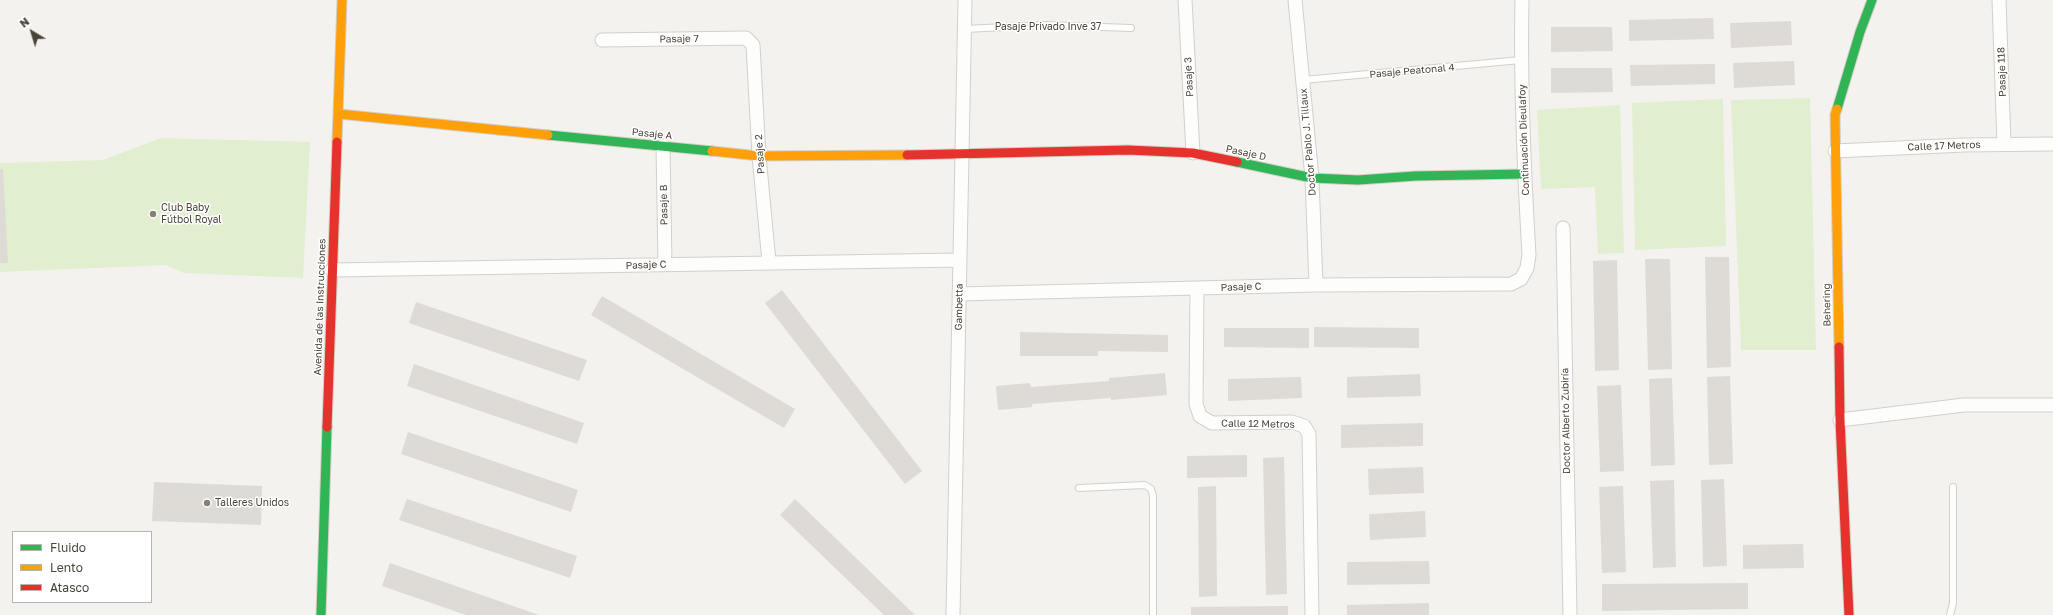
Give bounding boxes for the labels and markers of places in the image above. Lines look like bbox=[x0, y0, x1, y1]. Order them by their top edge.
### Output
place label: Club Baby Fútbol Royal bbox=[161, 202, 221, 226]
marker: Club Baby Fútbol Royal bbox=[148, 209, 158, 219]
place label: Talleres Unidos bbox=[215, 497, 289, 509]
marker: Talleres Unidos bbox=[202, 498, 212, 508]

